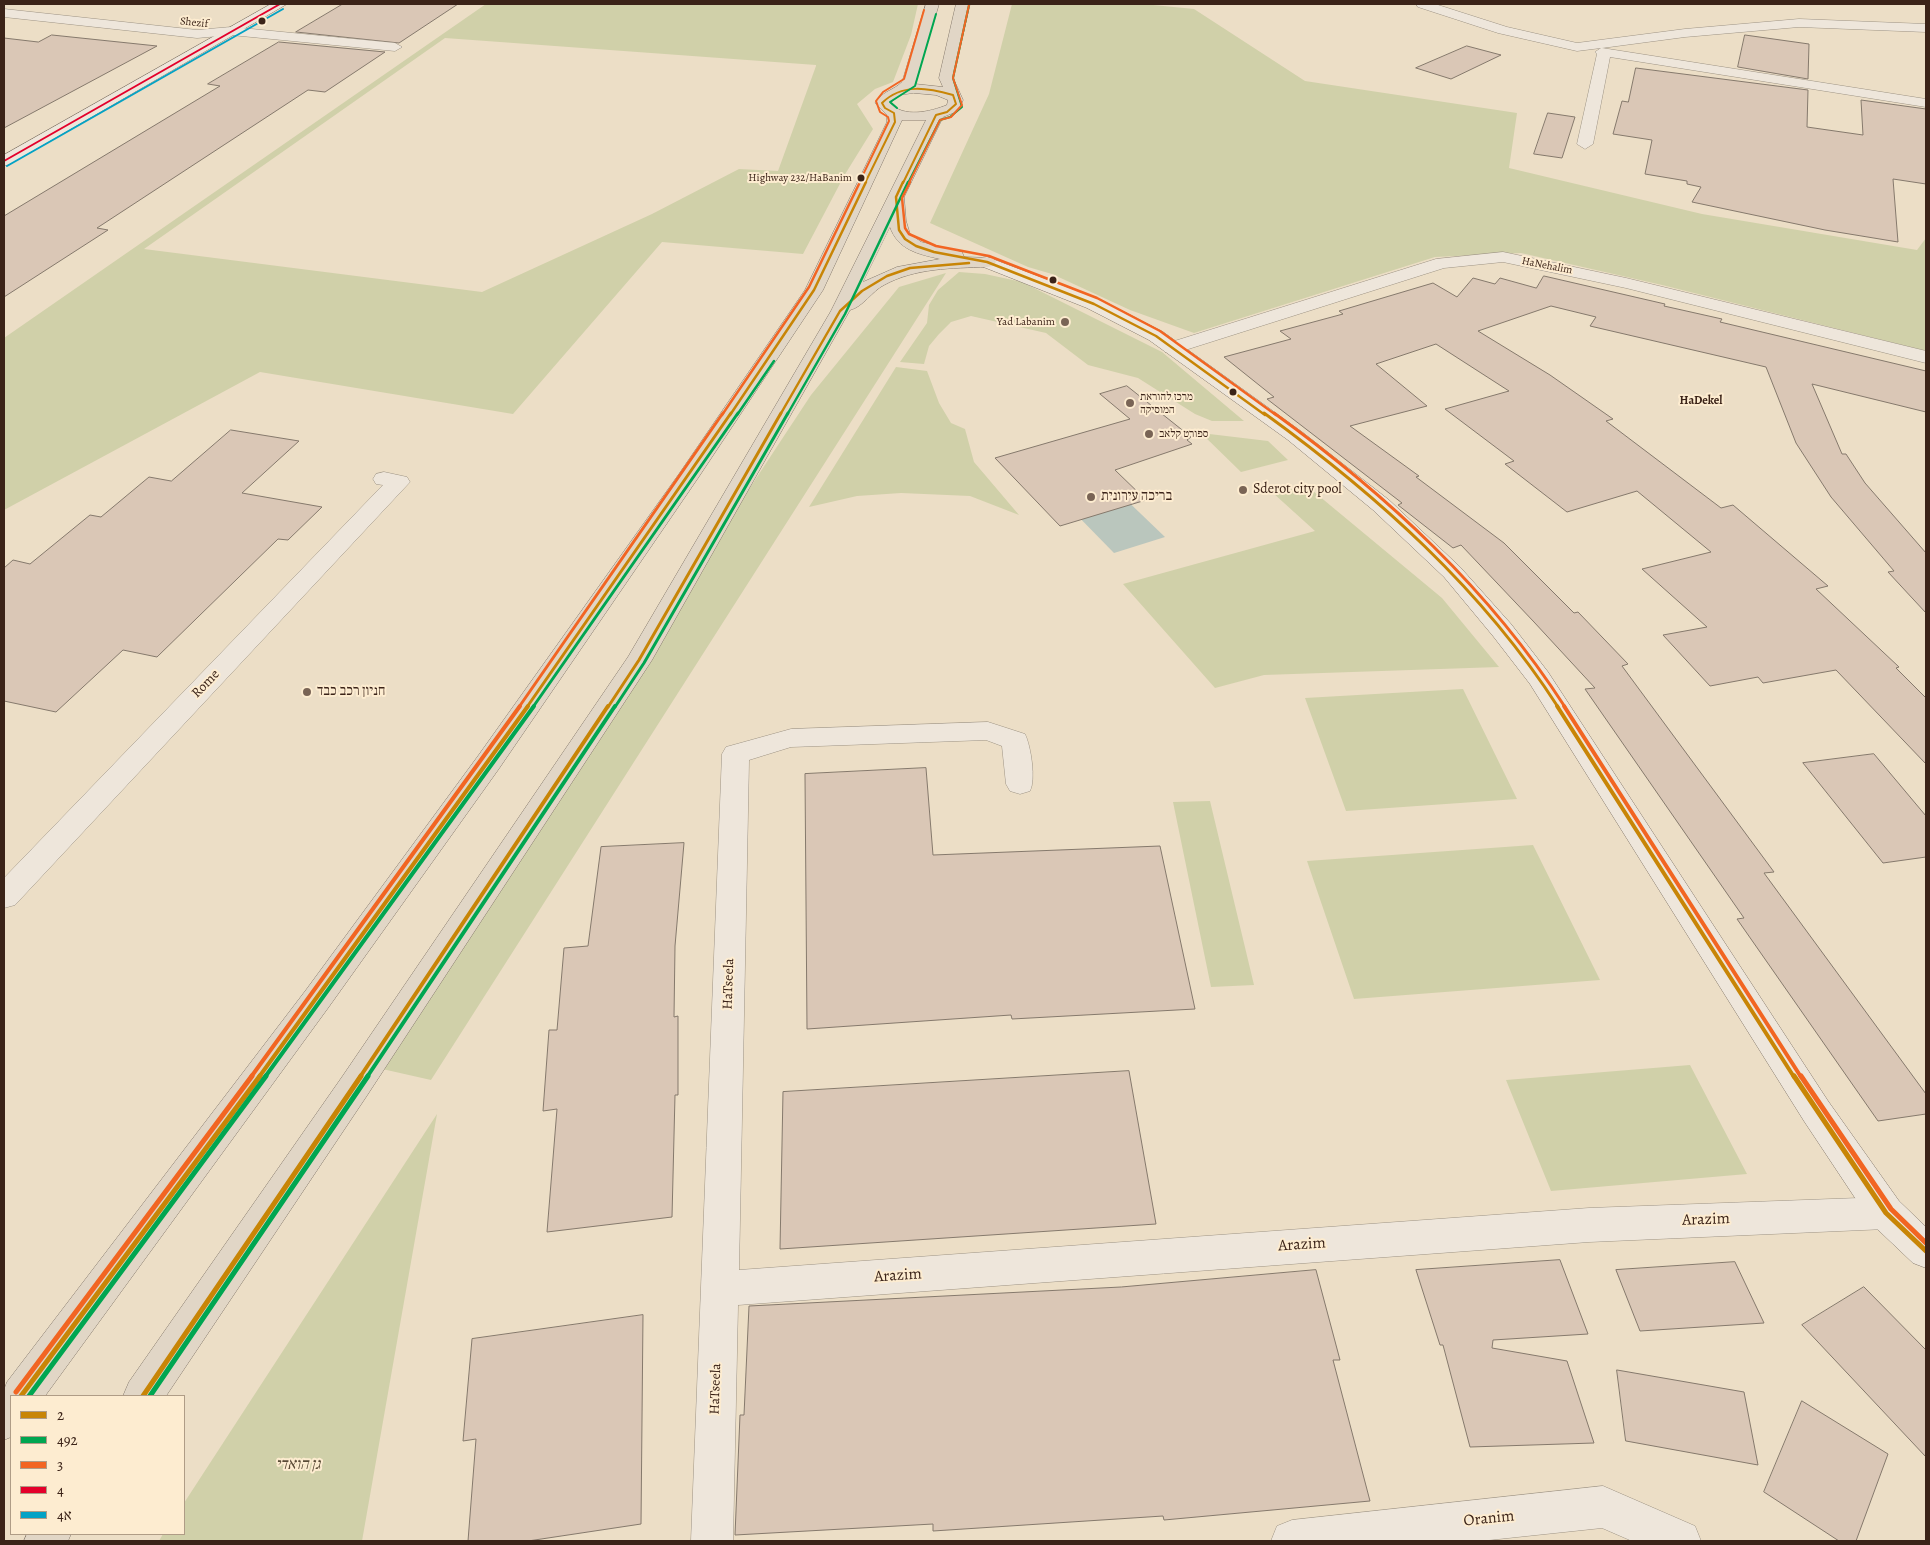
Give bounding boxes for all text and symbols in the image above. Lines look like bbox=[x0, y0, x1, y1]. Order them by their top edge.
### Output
street label: Shezif bbox=[179, 15, 209, 31]
unlabelled marker bbox=[257, 16, 267, 26]
place label: Highway 232/HaBanim bbox=[748, 171, 852, 185]
marker: Highway 232/HaBanim bbox=[856, 173, 866, 183]
street label: HaNehalim bbox=[1520, 255, 1574, 277]
unlabelled marker bbox=[1048, 275, 1058, 285]
place label: Yad Labanim bbox=[997, 315, 1055, 329]
marker: Yad Labanim bbox=[1059, 316, 1071, 328]
unlabelled marker bbox=[1228, 387, 1238, 397]
place label: מרכז להוראת המוסיקה bbox=[1140, 390, 1193, 416]
district label: HaDekel bbox=[1680, 394, 1722, 408]
marker: מרכז להוראת המוסיקה bbox=[1124, 397, 1136, 409]
place label: ספורט קלאב bbox=[1159, 427, 1208, 441]
marker: ספורט קלאב bbox=[1143, 428, 1155, 440]
place label: Sderot city pool bbox=[1253, 482, 1342, 498]
marker: Sderot city pool bbox=[1237, 484, 1249, 496]
place label: בריכה עירונית bbox=[1101, 489, 1172, 505]
marker: בריכה עירונית bbox=[1085, 491, 1097, 503]
street label: Rome bbox=[188, 666, 224, 702]
place label: חניון רכב כבד bbox=[317, 684, 385, 700]
marker: חניון רכב כבד bbox=[301, 686, 313, 698]
street label: HaTseela bbox=[720, 958, 738, 1010]
street label: Arazim bbox=[1682, 1210, 1730, 1230]
street label: Arazim bbox=[1278, 1234, 1326, 1256]
street label: Arazim bbox=[874, 1265, 922, 1287]
street label: HaTseela bbox=[707, 1363, 725, 1415]
legend bbox=[10, 1395, 185, 1535]
text: 2 bbox=[57, 1405, 64, 1425]
text: 492 bbox=[57, 1430, 78, 1450]
text: 3 bbox=[57, 1455, 63, 1475]
park label: גן הואדי bbox=[276, 1455, 320, 1475]
text: 4 bbox=[57, 1480, 64, 1500]
text: 4א bbox=[57, 1505, 72, 1525]
street label: Oranim bbox=[1463, 1507, 1515, 1531]

